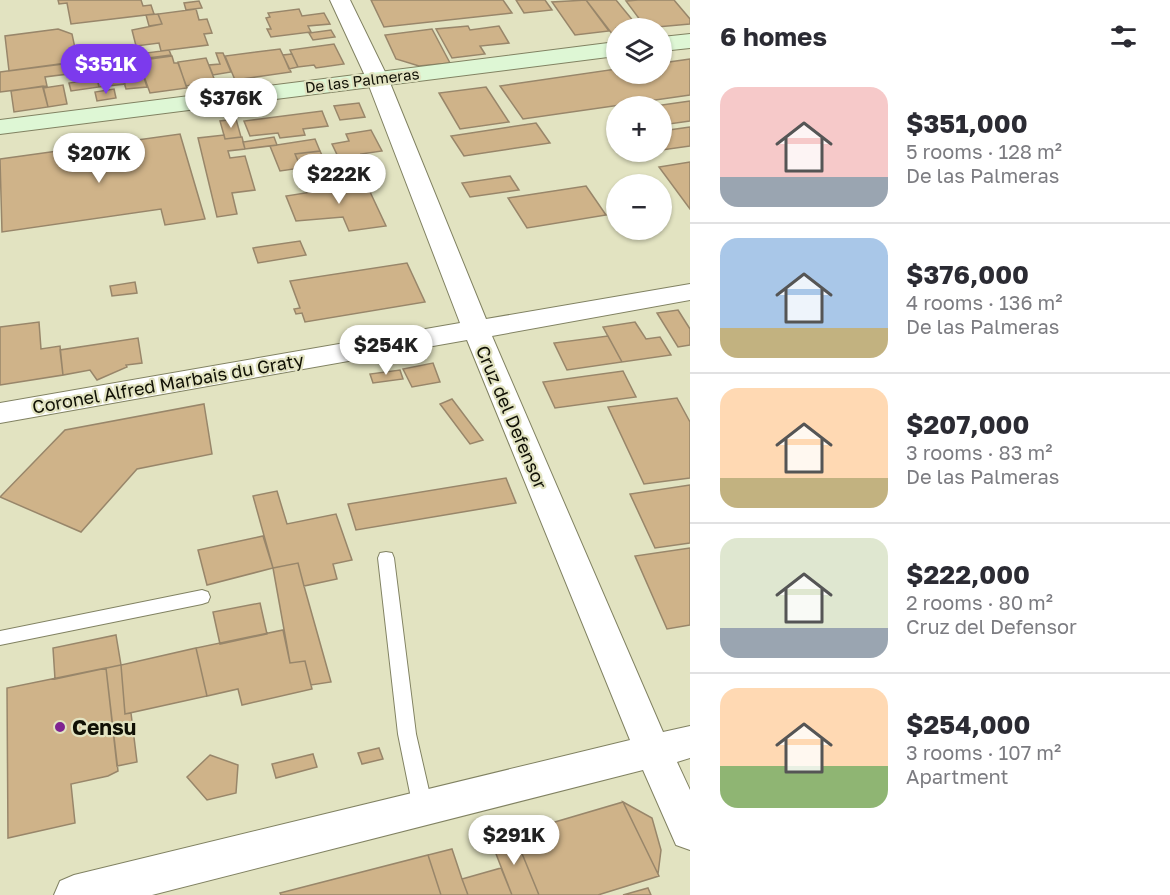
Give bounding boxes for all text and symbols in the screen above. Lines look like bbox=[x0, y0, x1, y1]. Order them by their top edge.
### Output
map controls bbox=[606, 18, 672, 240]
button: layers bbox=[606, 18, 672, 84]
icon: filters bbox=[1107, 20, 1140, 53]
text: 6 homes bbox=[720, 21, 827, 52]
pin: $351K bbox=[64, 44, 148, 95]
text: $351K bbox=[75, 51, 137, 75]
street label: De las Palmeras bbox=[304, 64, 420, 96]
pin: $376K bbox=[189, 78, 273, 129]
text: $376K bbox=[199, 85, 263, 109]
button: + bbox=[606, 96, 672, 162]
text: $351,000 bbox=[906, 108, 1028, 139]
icon: home bbox=[768, 111, 840, 183]
pin: $207K bbox=[57, 133, 141, 184]
text: 5 rooms · 128 m² bbox=[906, 139, 1062, 163]
text: $207K bbox=[67, 140, 131, 164]
pin: $222K bbox=[297, 154, 381, 205]
text: $222K bbox=[307, 161, 371, 185]
text: De las Palmeras bbox=[906, 163, 1059, 187]
button: − bbox=[606, 174, 672, 240]
text: $376,000 bbox=[906, 259, 1029, 290]
icon: home bbox=[768, 262, 840, 334]
text: 4 rooms · 136 m² bbox=[906, 290, 1063, 314]
text: De las Palmeras bbox=[906, 314, 1059, 338]
pin: $254K bbox=[344, 325, 428, 376]
text: $254K bbox=[354, 332, 418, 356]
street label: Cruz del Defensor bbox=[472, 342, 552, 492]
street label: Coronel Alfred Marbais du Graty bbox=[30, 348, 306, 418]
text: $207,000 bbox=[906, 409, 1029, 440]
icon: home bbox=[768, 412, 840, 484]
text: 3 rooms · 83 m² bbox=[906, 440, 1052, 464]
text: De las Palmeras bbox=[906, 464, 1059, 488]
text: $222,000 bbox=[906, 559, 1030, 590]
icon: home bbox=[768, 562, 840, 634]
text: 2 rooms · 80 m² bbox=[906, 590, 1053, 614]
text: Cruz del Defensor bbox=[906, 614, 1077, 638]
text: $254,000 bbox=[906, 709, 1030, 740]
icon: home bbox=[768, 712, 840, 784]
place label: Censu bbox=[72, 714, 136, 740]
marker: Censu bbox=[53, 720, 67, 734]
text: 3 rooms · 107 m² bbox=[906, 740, 1061, 764]
text: Apartment bbox=[906, 764, 1009, 788]
pin: $291K bbox=[472, 815, 556, 866]
text: $291K bbox=[482, 822, 546, 846]

